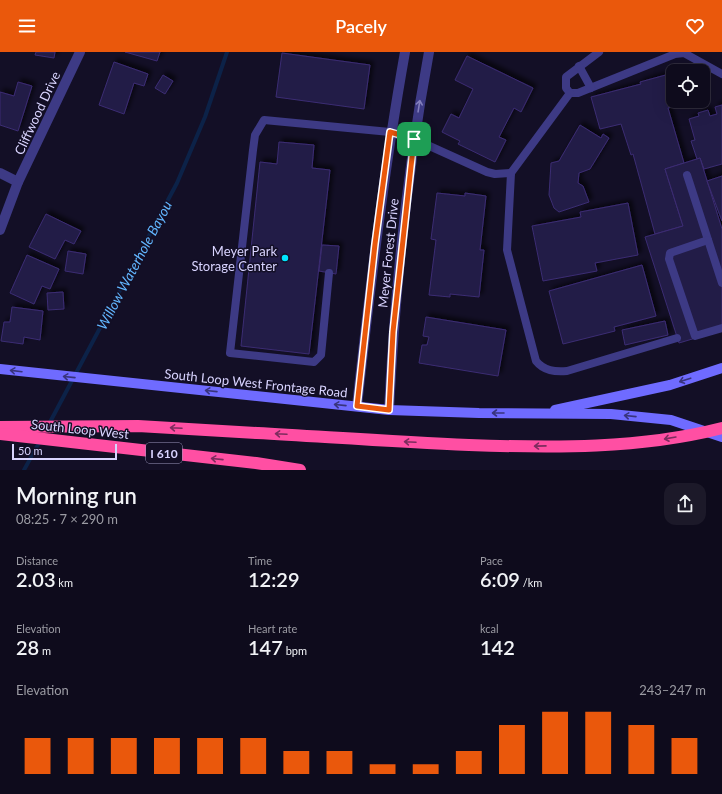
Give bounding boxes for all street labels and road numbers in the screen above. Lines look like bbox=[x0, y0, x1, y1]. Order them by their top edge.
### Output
street label: Cliffwood Drive bbox=[11, 69, 63, 157]
street label: Meyer Forest Drive bbox=[374, 197, 402, 308]
street label: South Loop West Frontage Road bbox=[164, 365, 348, 401]
street label: South Loop West bbox=[30, 416, 130, 442]
road number: I 610 bbox=[146, 443, 182, 463]

